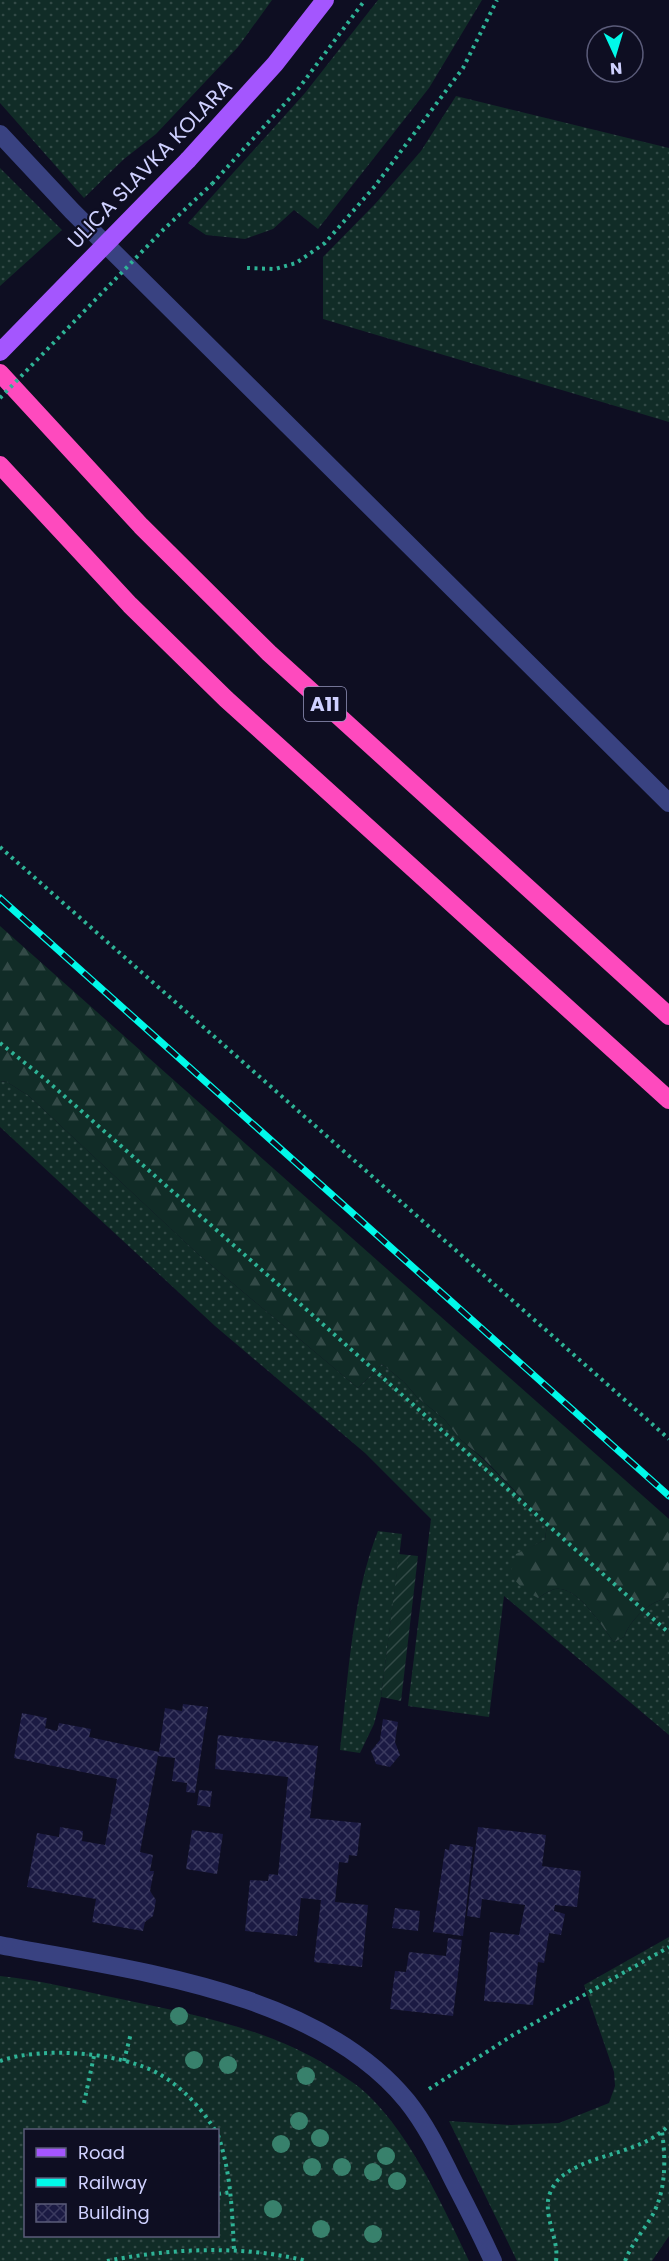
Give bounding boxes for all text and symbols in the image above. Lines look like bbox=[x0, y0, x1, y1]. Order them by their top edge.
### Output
north arrow bbox=[585, 24, 645, 84]
text: N bbox=[609, 57, 623, 80]
street label: ULICA SLAVKA KOLARA bbox=[61, 72, 238, 255]
road number: A11 bbox=[304, 687, 346, 721]
legend bbox=[24, 2129, 219, 2237]
text: Road bbox=[78, 2140, 125, 2165]
text: Railway bbox=[78, 2170, 147, 2195]
text: Building bbox=[78, 2200, 150, 2225]

